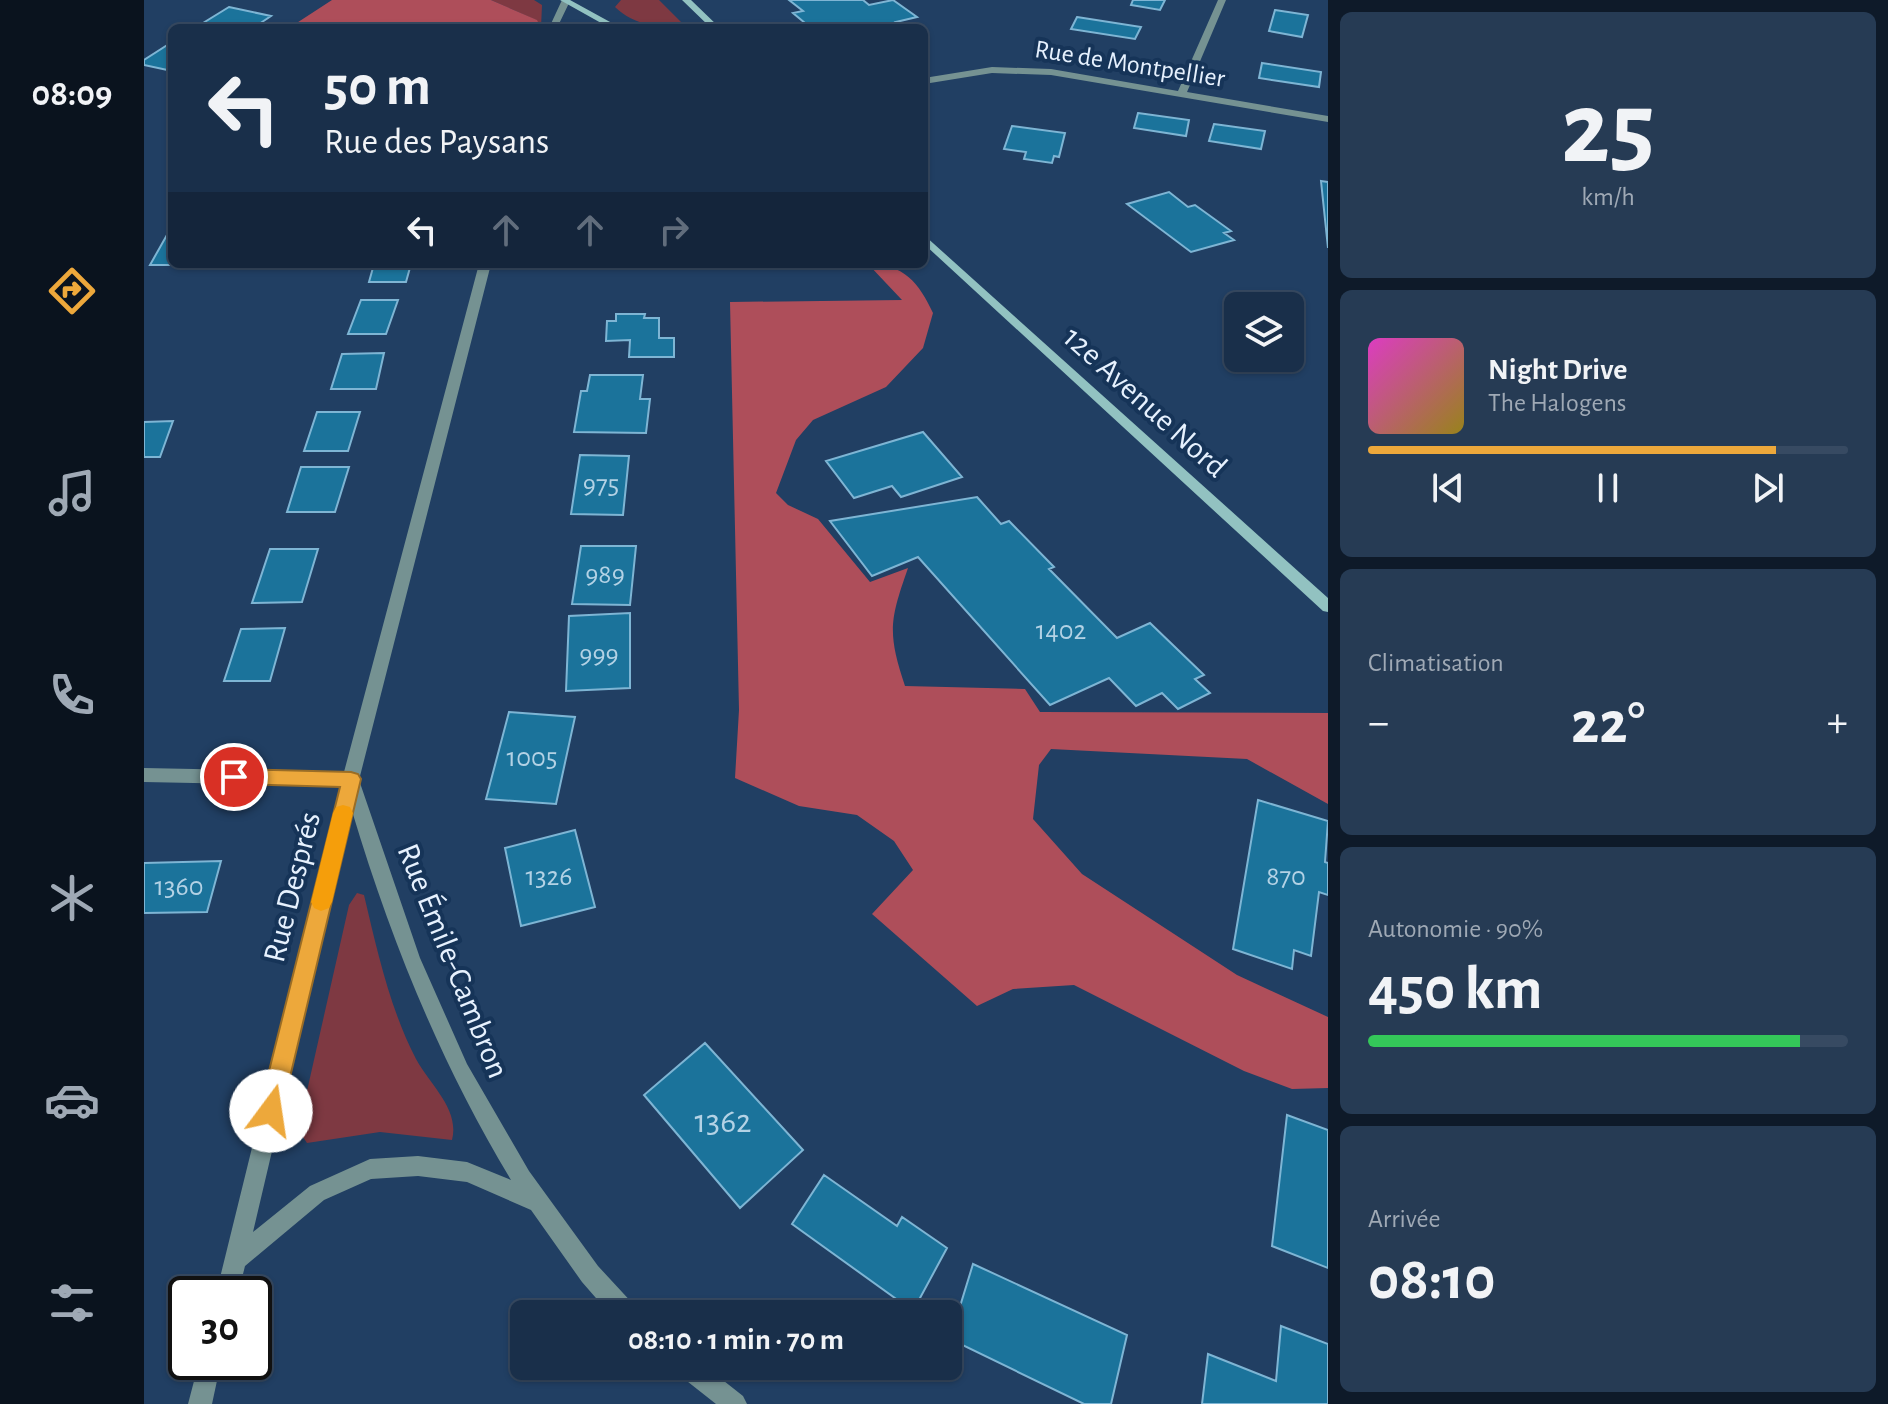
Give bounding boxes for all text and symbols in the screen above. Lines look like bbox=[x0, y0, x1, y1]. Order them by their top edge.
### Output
street label: Rue de Montpellier bbox=[1033, 36, 1227, 92]
icon: left bbox=[192, 56, 296, 160]
text: 50 m bbox=[324, 59, 431, 115]
text: 08:09 bbox=[32, 76, 112, 112]
text: 25 bbox=[1561, 78, 1655, 182]
text: Rue des Paysans bbox=[324, 124, 549, 160]
text: km/h bbox=[1581, 184, 1635, 210]
icon: left bbox=[400, 208, 444, 252]
icon: ahead bbox=[484, 208, 528, 252]
icon: ahead bbox=[568, 208, 612, 252]
icon: right bbox=[652, 208, 696, 252]
icon: directions bbox=[44, 263, 100, 319]
map controls bbox=[1224, 292, 1304, 372]
button: layers bbox=[1224, 292, 1304, 372]
street label: 12e Avenue Nord bbox=[1057, 321, 1233, 483]
text: Night Drive bbox=[1488, 355, 1627, 385]
text: The Halogens bbox=[1488, 390, 1626, 416]
icon: music bbox=[44, 465, 100, 521]
icon: previous bbox=[1426, 466, 1470, 510]
icon: pause bbox=[1586, 466, 1630, 510]
icon: next bbox=[1746, 466, 1790, 510]
house number: 975 bbox=[583, 471, 619, 499]
house number: 989 bbox=[585, 561, 625, 589]
house number: 1402 bbox=[1036, 617, 1086, 645]
house number: 999 bbox=[579, 641, 619, 669]
text: Climatisation bbox=[1368, 650, 1504, 676]
icon: phone bbox=[44, 667, 100, 723]
text: 22° bbox=[1571, 694, 1645, 754]
text: − bbox=[1368, 701, 1389, 745]
text: + bbox=[1827, 701, 1848, 745]
pin bbox=[200, 743, 268, 811]
house number: 1005 bbox=[507, 744, 557, 772]
icon: arrive bbox=[212, 755, 256, 799]
street label: Rue Després bbox=[258, 809, 326, 965]
street label: Rue Émile-Cambron bbox=[391, 838, 517, 1083]
house number: 1326 bbox=[525, 863, 573, 891]
house number: 870 bbox=[1266, 863, 1306, 891]
icon: climate bbox=[44, 870, 100, 926]
house number: 1360 bbox=[154, 873, 204, 901]
text: Autonomie · 90% bbox=[1368, 916, 1543, 942]
text: 450 km bbox=[1368, 960, 1543, 1020]
position arrow bbox=[229, 1069, 313, 1153]
icon: car bbox=[44, 1072, 100, 1128]
house number: 1362 bbox=[694, 1105, 752, 1139]
text: Arrivée bbox=[1368, 1206, 1440, 1232]
text: 08:10 bbox=[1368, 1250, 1495, 1310]
icon: filters bbox=[44, 1275, 100, 1331]
speed limit sign: 30 bbox=[168, 1276, 272, 1380]
text: 08:10 · 1 min · 70 m bbox=[628, 1325, 844, 1355]

